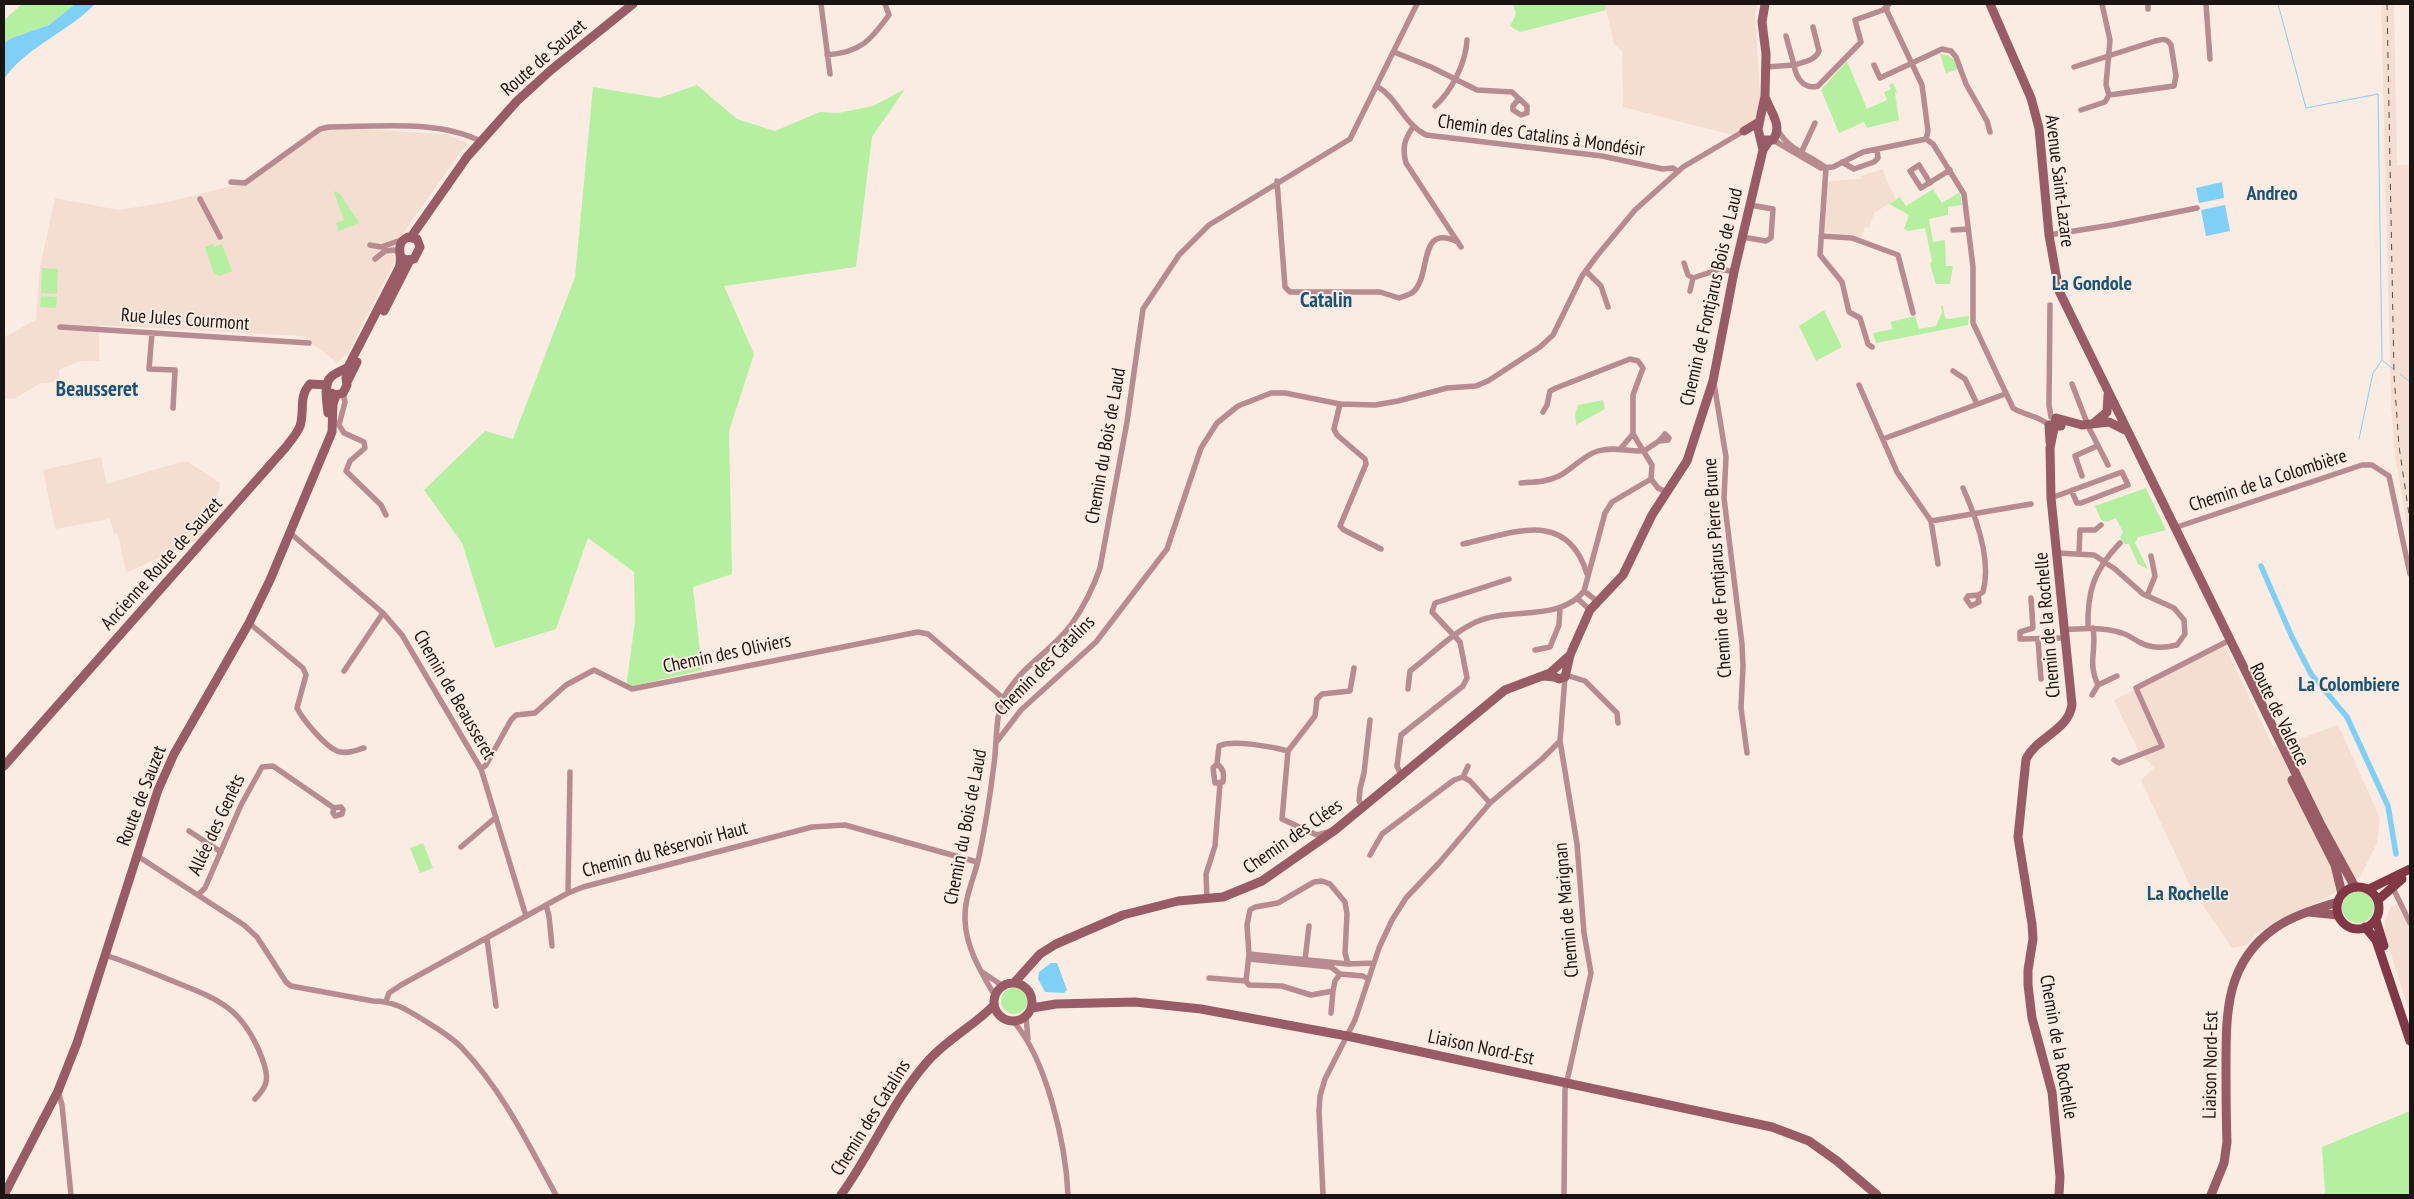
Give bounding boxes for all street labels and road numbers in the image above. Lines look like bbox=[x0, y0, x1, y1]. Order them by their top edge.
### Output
street label: Route de Sauzet bbox=[497, 15, 591, 101]
street label: Chemin des Catalins à Mondésir bbox=[1436, 110, 1646, 162]
street label: Avenue Saint-Lazare bbox=[2040, 113, 2078, 249]
street label: Chemin de Fontjarus Bois de Laud bbox=[1676, 186, 1748, 408]
street label: Rue Jules Courmont bbox=[120, 304, 250, 336]
street label: Chemin du Bois de Laud bbox=[1081, 366, 1131, 526]
street label: Chemin de la Colombière bbox=[2186, 445, 2350, 517]
street label: Chemin de Fontjarus Pierre Brune bbox=[1699, 457, 1737, 679]
street label: Ancienne Route de Sauzet bbox=[97, 493, 227, 635]
street label: Chemin de la Rochelle bbox=[2030, 551, 2066, 699]
street label: Chemin des Catalins bbox=[990, 611, 1100, 721]
street label: Chemin de Beausseret bbox=[408, 626, 500, 764]
street label: Chemin des Oliviers bbox=[661, 629, 793, 679]
street label: Route de Valence bbox=[2244, 659, 2314, 771]
street label: Route de Sauzet bbox=[112, 743, 172, 849]
street label: Chemin du Bois de Laud bbox=[940, 747, 992, 907]
street label: Allée des Genêts bbox=[184, 771, 250, 879]
street label: Chemin des Clées bbox=[1239, 795, 1347, 879]
street label: Chemin du Réservoir Haut bbox=[580, 817, 750, 883]
street label: Chemin de Marignan bbox=[1550, 842, 1584, 978]
street label: Chemin de la Rochelle bbox=[2034, 973, 2082, 1121]
street label: Liaison Nord-Est bbox=[2199, 1011, 2223, 1119]
street label: Liaison Nord-Est bbox=[1426, 1026, 1536, 1070]
street label: Chemin des Catalins bbox=[826, 1056, 916, 1180]

